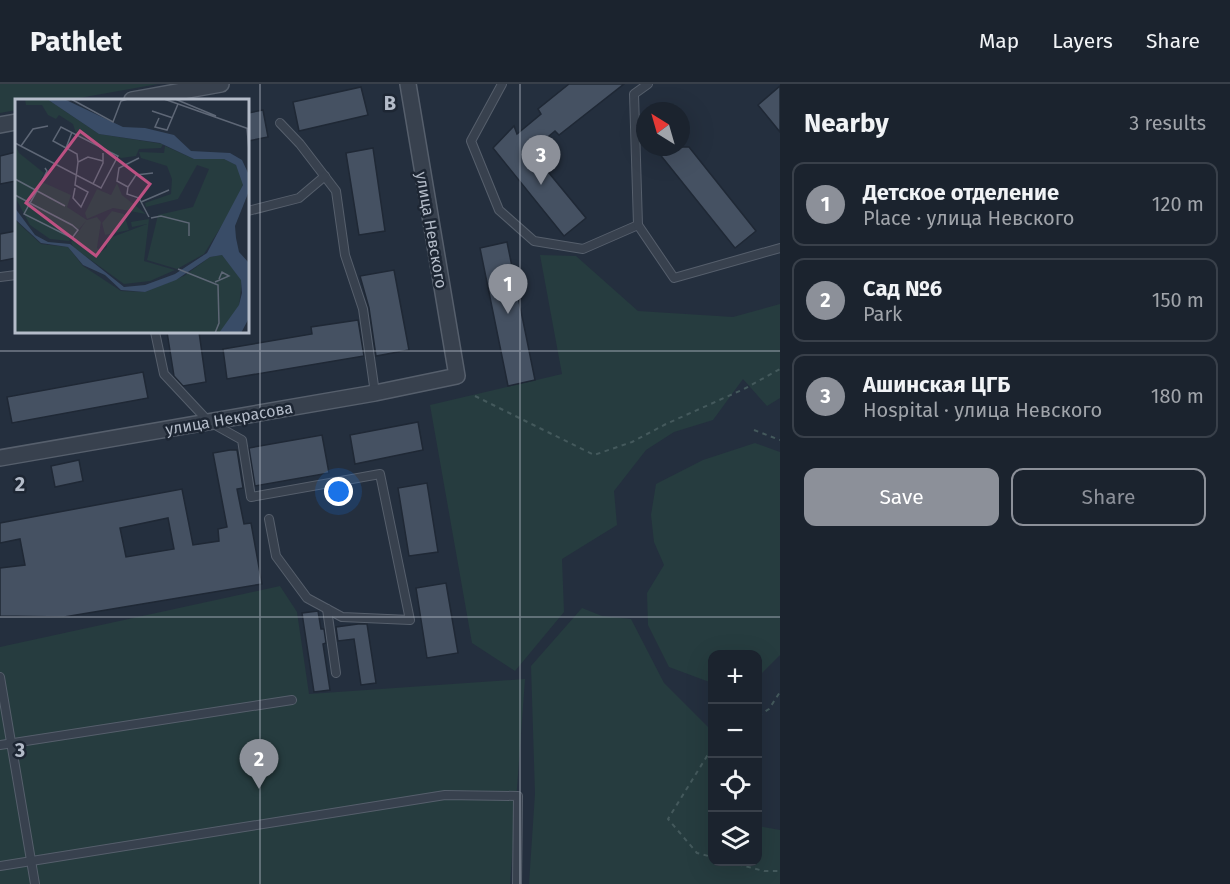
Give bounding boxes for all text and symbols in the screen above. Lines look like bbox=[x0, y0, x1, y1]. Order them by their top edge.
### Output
text: Pathlet bbox=[30, 25, 122, 58]
text: Map bbox=[979, 28, 1019, 54]
text: Layers bbox=[1052, 28, 1113, 54]
text: Share bbox=[1146, 28, 1200, 54]
text: B bbox=[384, 91, 396, 115]
inset map bbox=[15, 99, 249, 333]
north arrow bbox=[636, 102, 690, 156]
text: Nearby bbox=[804, 108, 889, 139]
text: 3 results bbox=[1129, 111, 1206, 135]
pin: 3 bbox=[522, 135, 560, 185]
street label: улица Невского bbox=[412, 170, 451, 290]
text: Детское отделение bbox=[863, 179, 1059, 206]
text: 1 bbox=[821, 192, 830, 216]
text: 120 m bbox=[1152, 192, 1204, 216]
text: Place · улица Невского bbox=[863, 206, 1074, 230]
pin: 1 bbox=[488, 264, 528, 314]
text: Сад №6 bbox=[863, 275, 942, 302]
text: 2 bbox=[820, 288, 831, 312]
text: 150 m bbox=[1152, 288, 1204, 312]
text: Park bbox=[863, 302, 902, 326]
text: Ашинская ЦГБ bbox=[863, 371, 1010, 398]
text: 3 bbox=[820, 384, 831, 408]
text: 180 m bbox=[1151, 384, 1204, 408]
street label: улица Некрасова bbox=[164, 398, 294, 439]
text: Hospital · улица Невского bbox=[863, 398, 1102, 422]
button: Save bbox=[804, 468, 999, 526]
button: Share bbox=[1011, 468, 1206, 526]
text: 2 bbox=[15, 472, 25, 496]
your location bbox=[324, 477, 353, 506]
map controls bbox=[708, 650, 762, 866]
button: + bbox=[708, 650, 762, 704]
button: − bbox=[708, 704, 762, 758]
text: 3 bbox=[14, 738, 25, 762]
pin: 2 bbox=[240, 740, 278, 789]
button: locate bbox=[708, 758, 762, 812]
button: layers bbox=[708, 812, 762, 866]

